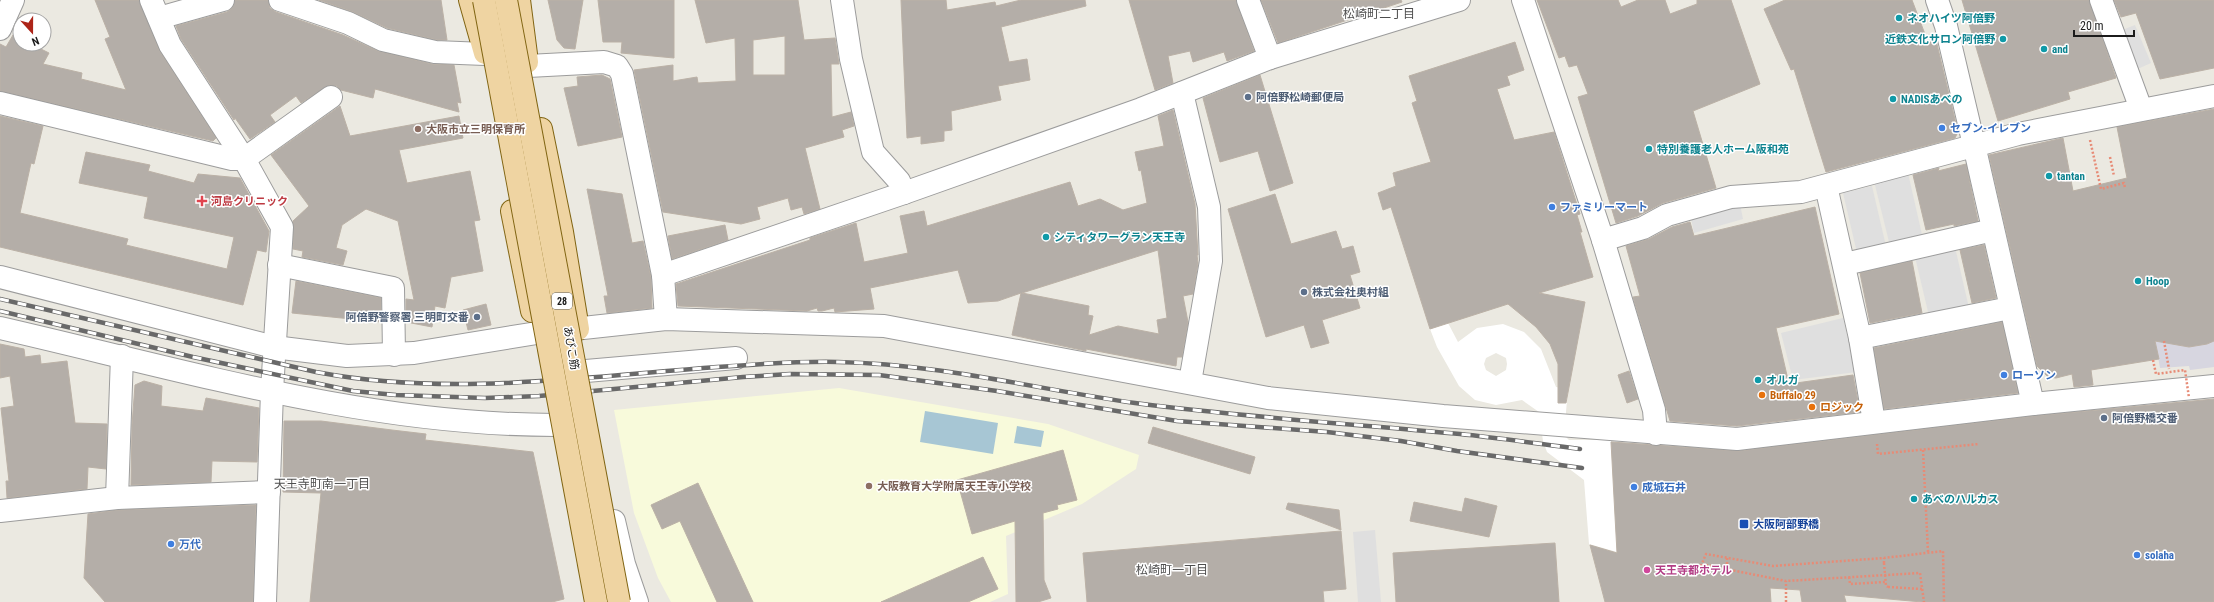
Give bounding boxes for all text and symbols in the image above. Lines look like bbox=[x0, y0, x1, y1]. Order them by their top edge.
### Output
district label: 松崎町二丁目 bbox=[1343, 7, 1415, 21]
north arrow bbox=[12, 12, 52, 52]
place label: ネオハイツ阿倍野 bbox=[1907, 12, 1996, 25]
scale bar bbox=[2074, 12, 2134, 38]
marker: ネオハイツ阿倍野 bbox=[1894, 13, 1904, 23]
text: 20 m bbox=[2080, 19, 2104, 33]
place label: 近鉄文化サロン阿倍野 bbox=[1885, 33, 1996, 46]
text: N bbox=[30, 34, 41, 48]
marker: 近鉄文化サロン阿倍野 bbox=[1998, 34, 2008, 44]
place label: and bbox=[2052, 43, 2068, 56]
marker: and bbox=[2039, 44, 2049, 54]
place label: 阿倍野松崎郵便局 bbox=[1256, 91, 1344, 104]
marker: 阿倍野松崎郵便局 bbox=[1243, 92, 1253, 102]
place label: NADISあべの bbox=[1901, 93, 1963, 106]
marker: NADISあべの bbox=[1888, 94, 1898, 104]
place label: セブン-イレブン bbox=[1950, 122, 2031, 135]
place label: 大阪市立三明保育所 bbox=[426, 123, 525, 136]
marker: セブン-イレブン bbox=[1937, 123, 1947, 133]
marker: 大阪市立三明保育所 bbox=[413, 124, 423, 134]
place label: 特別養護老人ホーム阪和苑 bbox=[1657, 143, 1789, 156]
marker: 特別養護老人ホーム阪和苑 bbox=[1644, 144, 1654, 154]
place label: tantan bbox=[2057, 170, 2085, 183]
marker: tantan bbox=[2044, 171, 2054, 181]
marker: 河島クリニック bbox=[196, 195, 208, 207]
place label: 河島クリニック bbox=[211, 195, 288, 208]
place label: ファミリーマート bbox=[1560, 201, 1648, 214]
marker: ファミリーマート bbox=[1547, 202, 1557, 212]
place label: シティタワーグラン天王寺 bbox=[1054, 231, 1185, 244]
marker: シティタワーグラン天王寺 bbox=[1041, 232, 1051, 242]
place label: Hoop bbox=[2146, 275, 2170, 288]
marker: Hoop bbox=[2133, 276, 2143, 286]
place label: 株式会社奥村組 bbox=[1312, 286, 1389, 299]
marker: 株式会社奥村組 bbox=[1299, 287, 1309, 297]
road number: 28 bbox=[552, 293, 572, 309]
place label: 阿倍野警察署 三明町交番 bbox=[345, 311, 469, 324]
marker: 阿倍野警察署 三明町交番 bbox=[472, 312, 482, 322]
street label: あびこ筋 bbox=[561, 325, 581, 371]
place label: ローソン bbox=[2012, 369, 2056, 382]
marker: ローソン bbox=[1999, 370, 2009, 380]
place label: オルガ bbox=[1766, 374, 1799, 387]
marker: オルガ bbox=[1753, 375, 1763, 385]
place label: Buffalo 29 bbox=[1770, 389, 1816, 402]
marker: Buffalo 29 bbox=[1757, 390, 1767, 400]
place label: ロジック bbox=[1820, 401, 1864, 414]
marker: ロジック bbox=[1807, 402, 1817, 412]
place label: 阿倍野橋交番 bbox=[2112, 412, 2178, 425]
marker: 阿倍野橋交番 bbox=[2099, 413, 2109, 423]
district label: 天王寺町南一丁目 bbox=[274, 477, 370, 491]
place label: 大阪教育大学附属天王寺小学校 bbox=[877, 480, 1031, 493]
marker: 大阪教育大学附属天王寺小学校 bbox=[864, 481, 874, 491]
place label: 成城石井 bbox=[1642, 481, 1686, 494]
marker: 成城石井 bbox=[1629, 482, 1639, 492]
place label: あべのハルカス bbox=[1922, 493, 1999, 506]
marker: あべのハルカス bbox=[1909, 494, 1919, 504]
marker: 大阪阿部野橋 bbox=[1738, 518, 1750, 530]
place label: 大阪阿部野橋 bbox=[1753, 518, 1819, 531]
place label: 万代 bbox=[179, 538, 201, 551]
marker: 万代 bbox=[166, 539, 176, 549]
place label: solaha bbox=[2145, 549, 2174, 562]
marker: solaha bbox=[2132, 550, 2142, 560]
district label: 松崎町一丁目 bbox=[1136, 563, 1208, 577]
place label: 天王寺都ホテル bbox=[1655, 564, 1732, 577]
marker: 天王寺都ホテル bbox=[1642, 565, 1652, 575]

